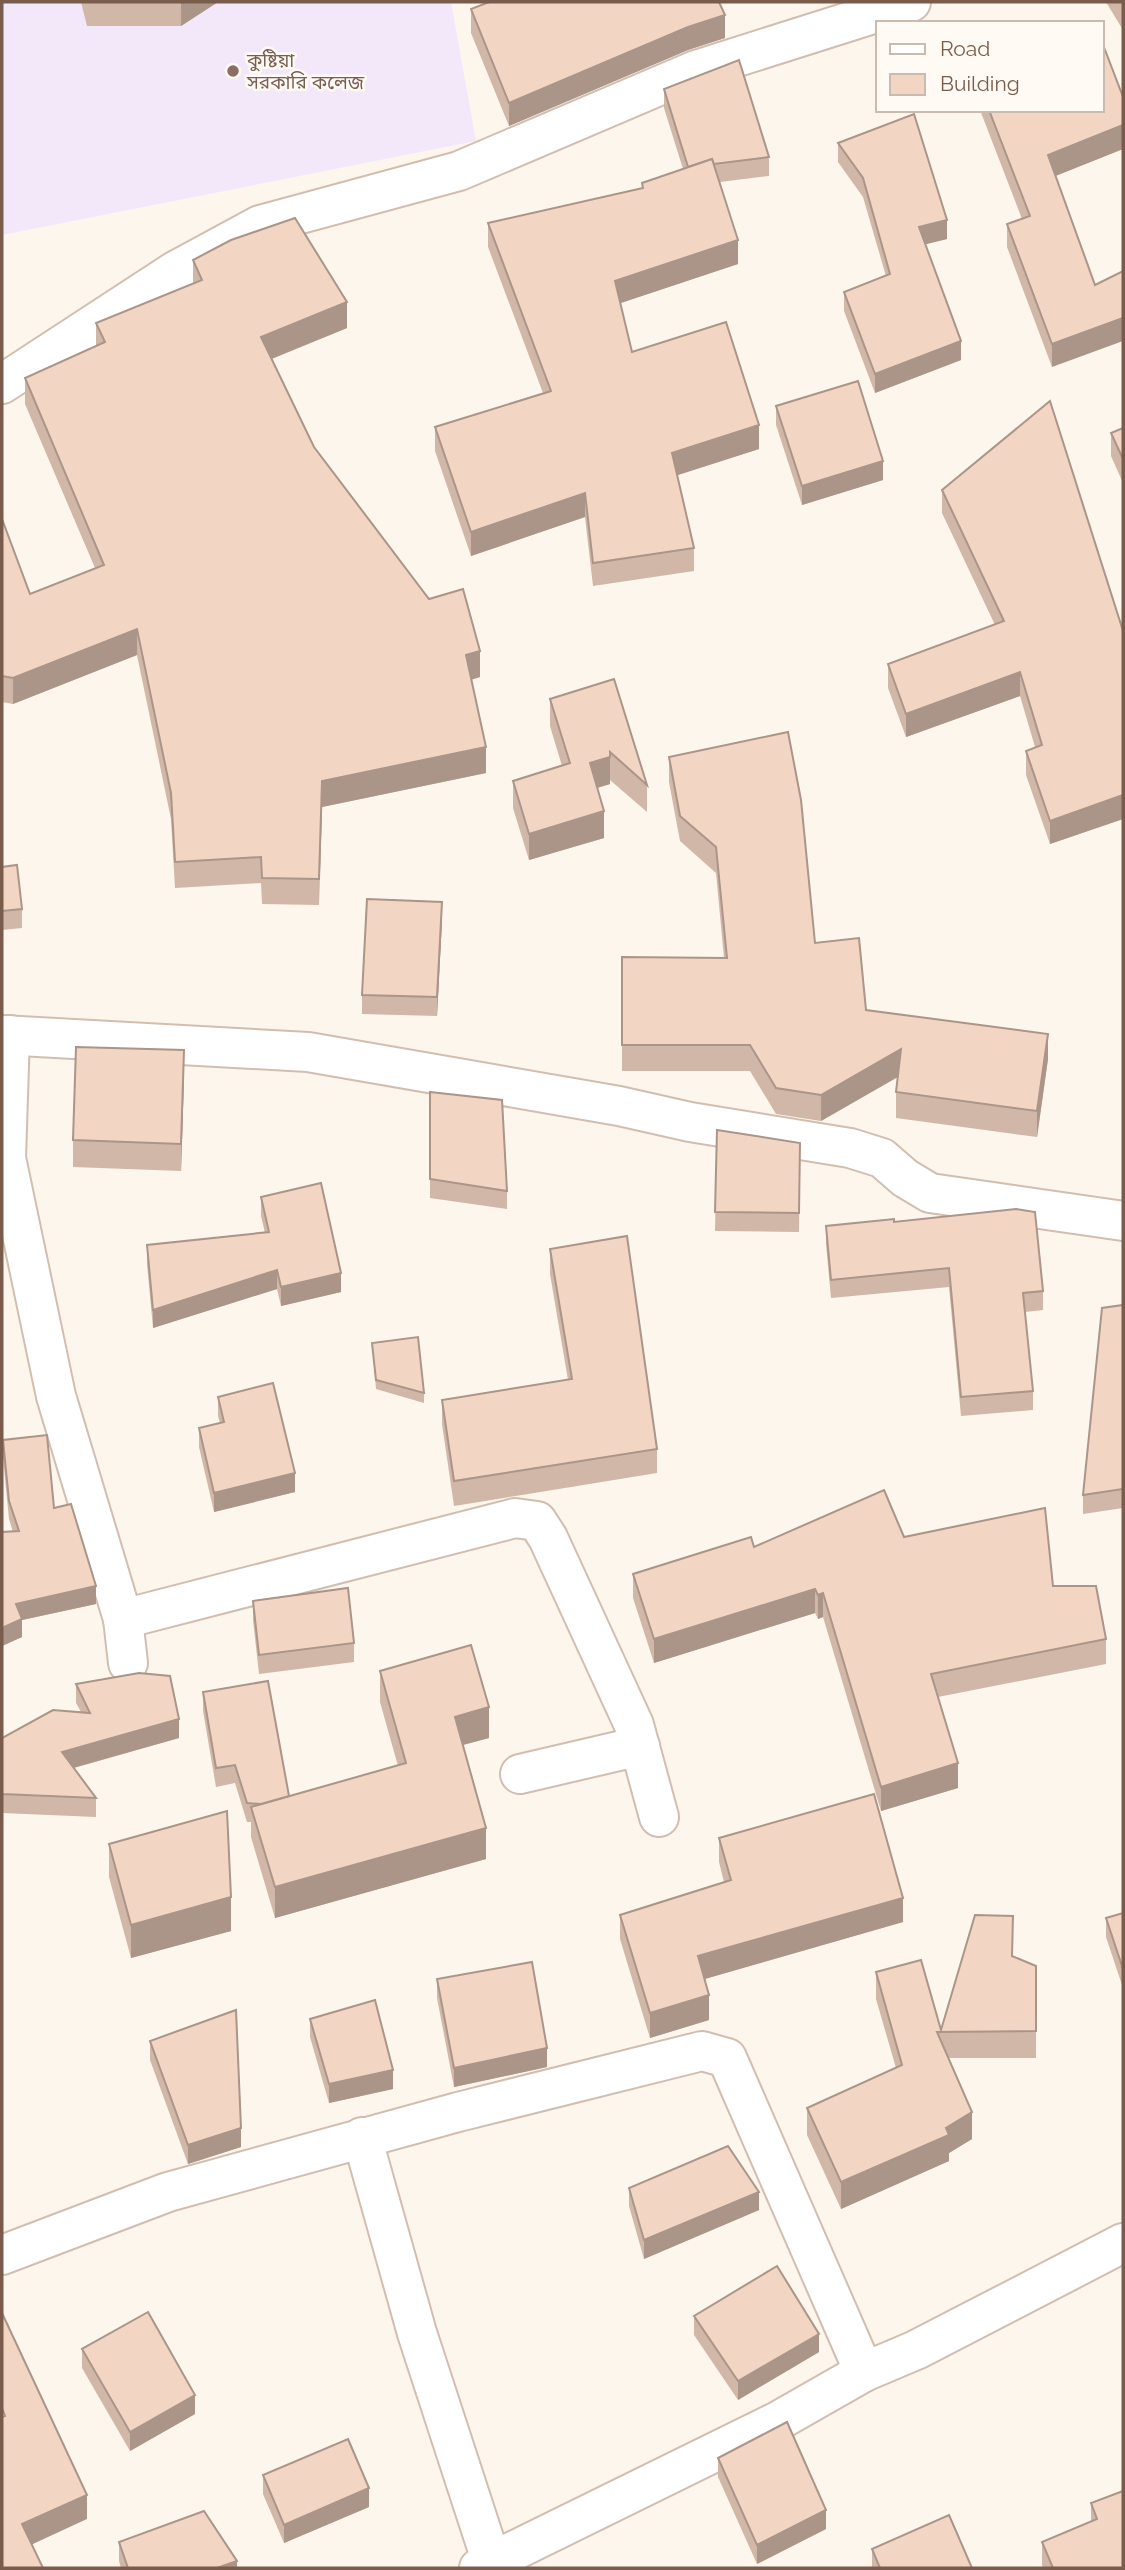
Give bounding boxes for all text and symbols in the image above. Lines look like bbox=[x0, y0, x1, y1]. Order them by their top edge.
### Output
legend bbox=[876, 21, 1104, 112]
text: Road bbox=[940, 36, 990, 61]
place label: কুষ্টিয়া সরকারি কলেজ bbox=[246, 49, 365, 93]
marker: কুষ্টিয়া সরকারি কলেজ bbox=[225, 63, 241, 79]
text: Building bbox=[940, 71, 1020, 96]

